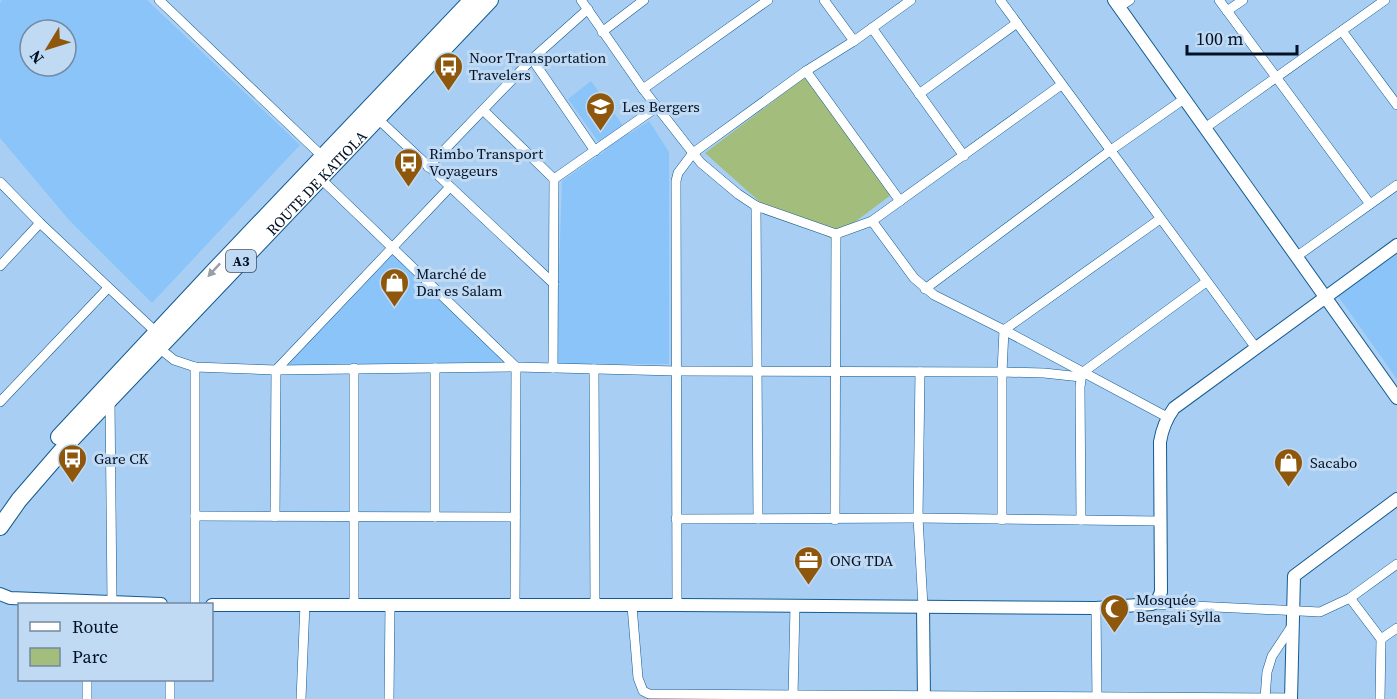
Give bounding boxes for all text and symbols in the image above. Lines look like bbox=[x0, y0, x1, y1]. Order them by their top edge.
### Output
north arrow bbox=[18, 18, 78, 78]
scale bar bbox=[1187, 18, 1296, 56]
text: 100 m bbox=[1196, 26, 1243, 51]
text: N bbox=[24, 46, 48, 69]
place label: Noor Transportation Travelers bbox=[469, 47, 606, 85]
bus stop icon: Noor Transportation Travelers bbox=[432, 50, 464, 92]
school or university icon: Les Bergers bbox=[585, 90, 617, 132]
place label: Les Bergers bbox=[622, 96, 700, 117]
street label: ROUTE DE KATIOLA bbox=[261, 125, 371, 240]
place label: Rimbo Transport Voyageurs bbox=[429, 143, 543, 181]
bus stop icon: Rimbo Transport Voyageurs bbox=[392, 146, 424, 188]
road number: A3 bbox=[226, 250, 256, 272]
one-way arrow bbox=[208, 263, 222, 277]
place label: Marché de Dar es Salam bbox=[416, 263, 503, 301]
shop icon: Marché de Dar es Salam bbox=[379, 266, 411, 308]
bus stop icon: Gare CK bbox=[57, 442, 89, 484]
shop icon: Sacabo bbox=[1273, 446, 1305, 488]
place label: Gare CK bbox=[94, 448, 149, 469]
place label: Sacabo bbox=[1310, 452, 1357, 473]
office icon: ONG TDA bbox=[793, 544, 825, 586]
place label: ONG TDA bbox=[830, 550, 893, 571]
place label: Mosquée Bengali Sylla bbox=[1136, 589, 1221, 627]
mosque icon: Mosquée Bengali Sylla bbox=[1099, 592, 1131, 634]
legend bbox=[18, 603, 213, 681]
text: Route bbox=[72, 614, 119, 639]
text: Parc bbox=[72, 644, 108, 669]

